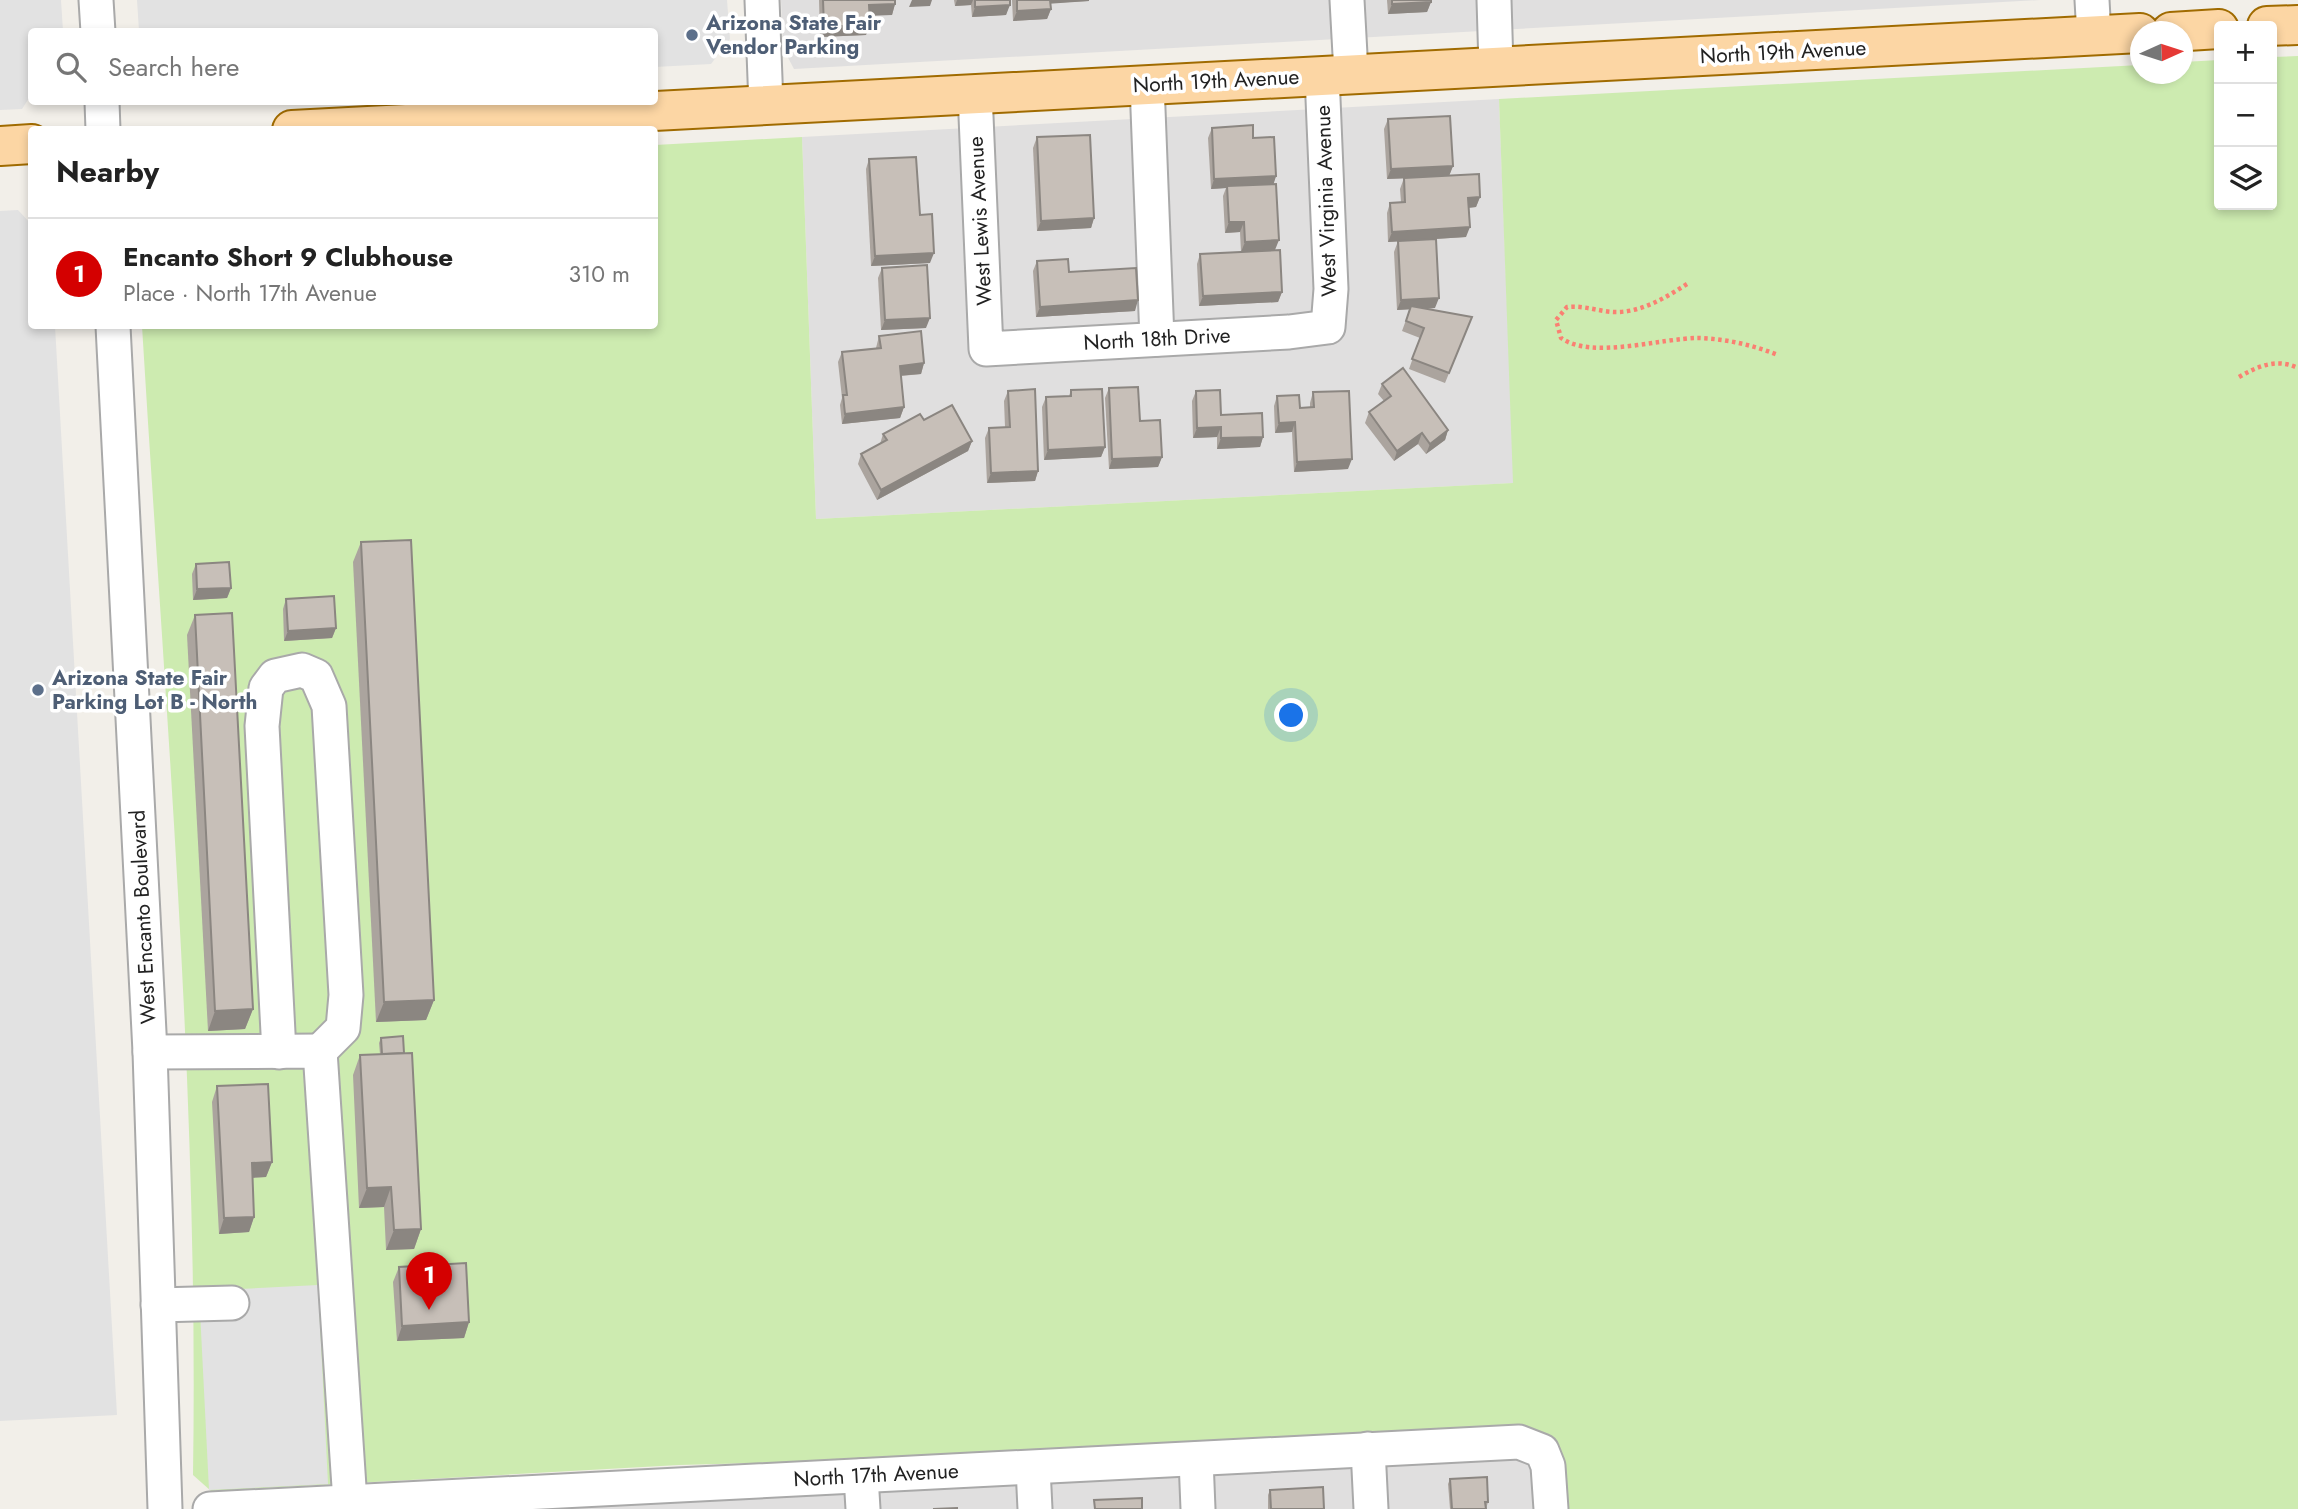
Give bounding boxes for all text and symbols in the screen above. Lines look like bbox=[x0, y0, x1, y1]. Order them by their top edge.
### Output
place label: Arizona State Fair Vendor Parking bbox=[705, 8, 882, 62]
north arrow bbox=[2130, 21, 2193, 84]
map controls bbox=[2214, 21, 2277, 210]
button: + bbox=[2214, 21, 2277, 84]
marker: Arizona State Fair Vendor Parking bbox=[684, 27, 700, 43]
search box bbox=[28, 28, 658, 105]
street label: North 19th Avenue bbox=[1699, 33, 1867, 71]
icon: search bbox=[52, 48, 90, 86]
text: Search here bbox=[108, 48, 240, 86]
street label: North 19th Avenue bbox=[1132, 62, 1300, 100]
button: − bbox=[2214, 84, 2277, 147]
street label: West Virginia Avenue bbox=[1308, 105, 1344, 297]
street label: West Lewis Avenue bbox=[961, 135, 999, 306]
button: layers bbox=[2214, 147, 2277, 210]
text: Nearby bbox=[56, 150, 159, 193]
text: Encanto Short 9 Clubhouse bbox=[123, 238, 453, 276]
text: 1 bbox=[73, 257, 85, 291]
text: 310 m bbox=[568, 257, 630, 291]
text: Place · North 17th Avenue bbox=[123, 276, 377, 310]
street label: North 18th Drive bbox=[1083, 320, 1232, 358]
place label: Arizona State Fair Parking Lot B - North bbox=[51, 663, 257, 717]
marker: Arizona State Fair Parking Lot B - North bbox=[30, 682, 46, 698]
your location bbox=[1274, 698, 1308, 732]
street label: West Encanto Boulevard bbox=[122, 809, 164, 1025]
pin: 1 bbox=[406, 1252, 452, 1310]
street label: North 17th Avenue bbox=[793, 1456, 960, 1494]

